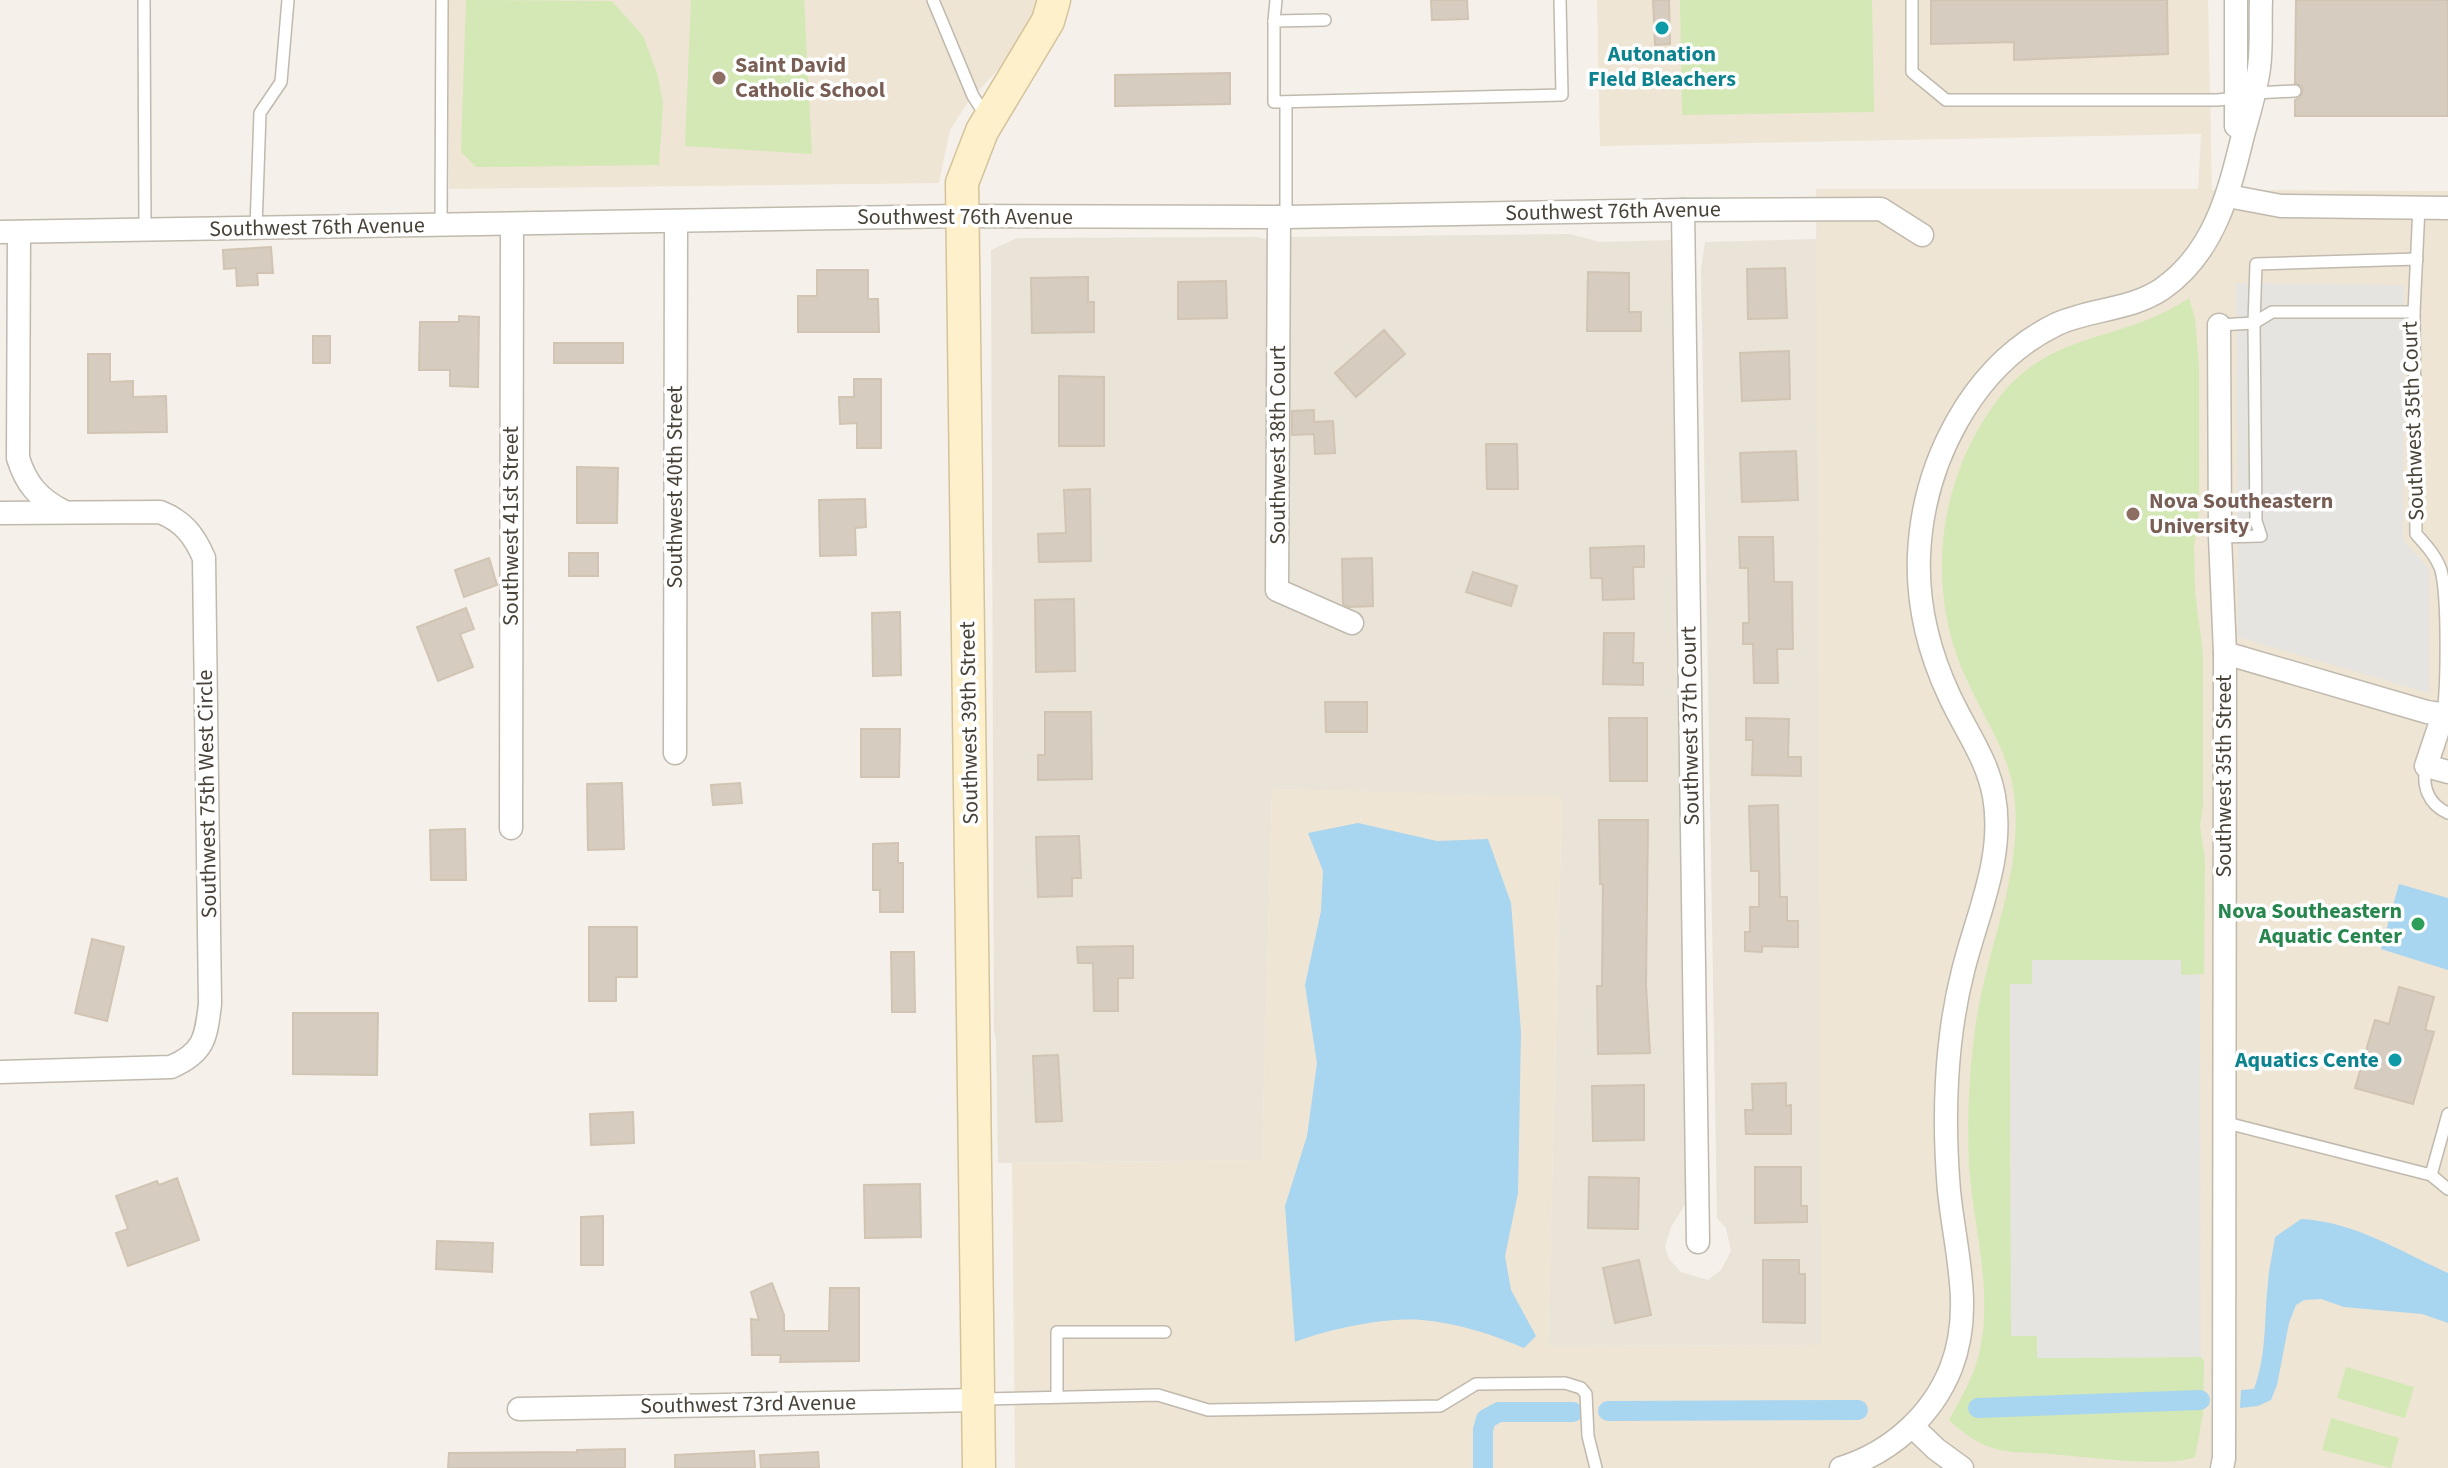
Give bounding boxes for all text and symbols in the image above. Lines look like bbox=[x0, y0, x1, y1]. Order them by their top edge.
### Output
marker: Autonation FIeld Bleachers bbox=[1653, 19, 1671, 37]
place label: Autonation FIeld Bleachers bbox=[1588, 38, 1736, 95]
place label: Saint David Catholic School bbox=[735, 49, 886, 106]
marker: Saint David Catholic School bbox=[710, 69, 728, 87]
street label: Southwest 76th Avenue bbox=[1505, 193, 1721, 229]
street label: Southwest 76th Avenue bbox=[857, 201, 1073, 233]
street label: Southwest 76th Avenue bbox=[209, 209, 425, 245]
street label: Southwest 35th Court bbox=[2394, 320, 2432, 521]
street label: Southwest 38th Court bbox=[1262, 345, 1294, 545]
street label: Southwest 40th Street bbox=[659, 385, 691, 589]
street label: Southwest 41st Street bbox=[495, 425, 527, 626]
place label: Nova Southeastern University bbox=[2149, 485, 2333, 542]
marker: Nova Southeastern University bbox=[2124, 505, 2142, 523]
street label: Southwest 39th Street bbox=[951, 621, 987, 825]
street label: Southwest 37th Court bbox=[1672, 625, 1708, 826]
street label: Southwest 75th West Circle bbox=[189, 669, 225, 919]
street label: Southwest 35th Street bbox=[2208, 674, 2240, 878]
place label: Nova Southeastern Aquatic Center bbox=[2218, 895, 2402, 952]
marker: Nova Southeastern Aquatic Center bbox=[2409, 915, 2427, 933]
place label: Aquatics Cente bbox=[2234, 1044, 2379, 1076]
marker: Aquatics Cente bbox=[2386, 1051, 2404, 1069]
street label: Southwest 73rd Avenue bbox=[640, 1386, 856, 1422]

